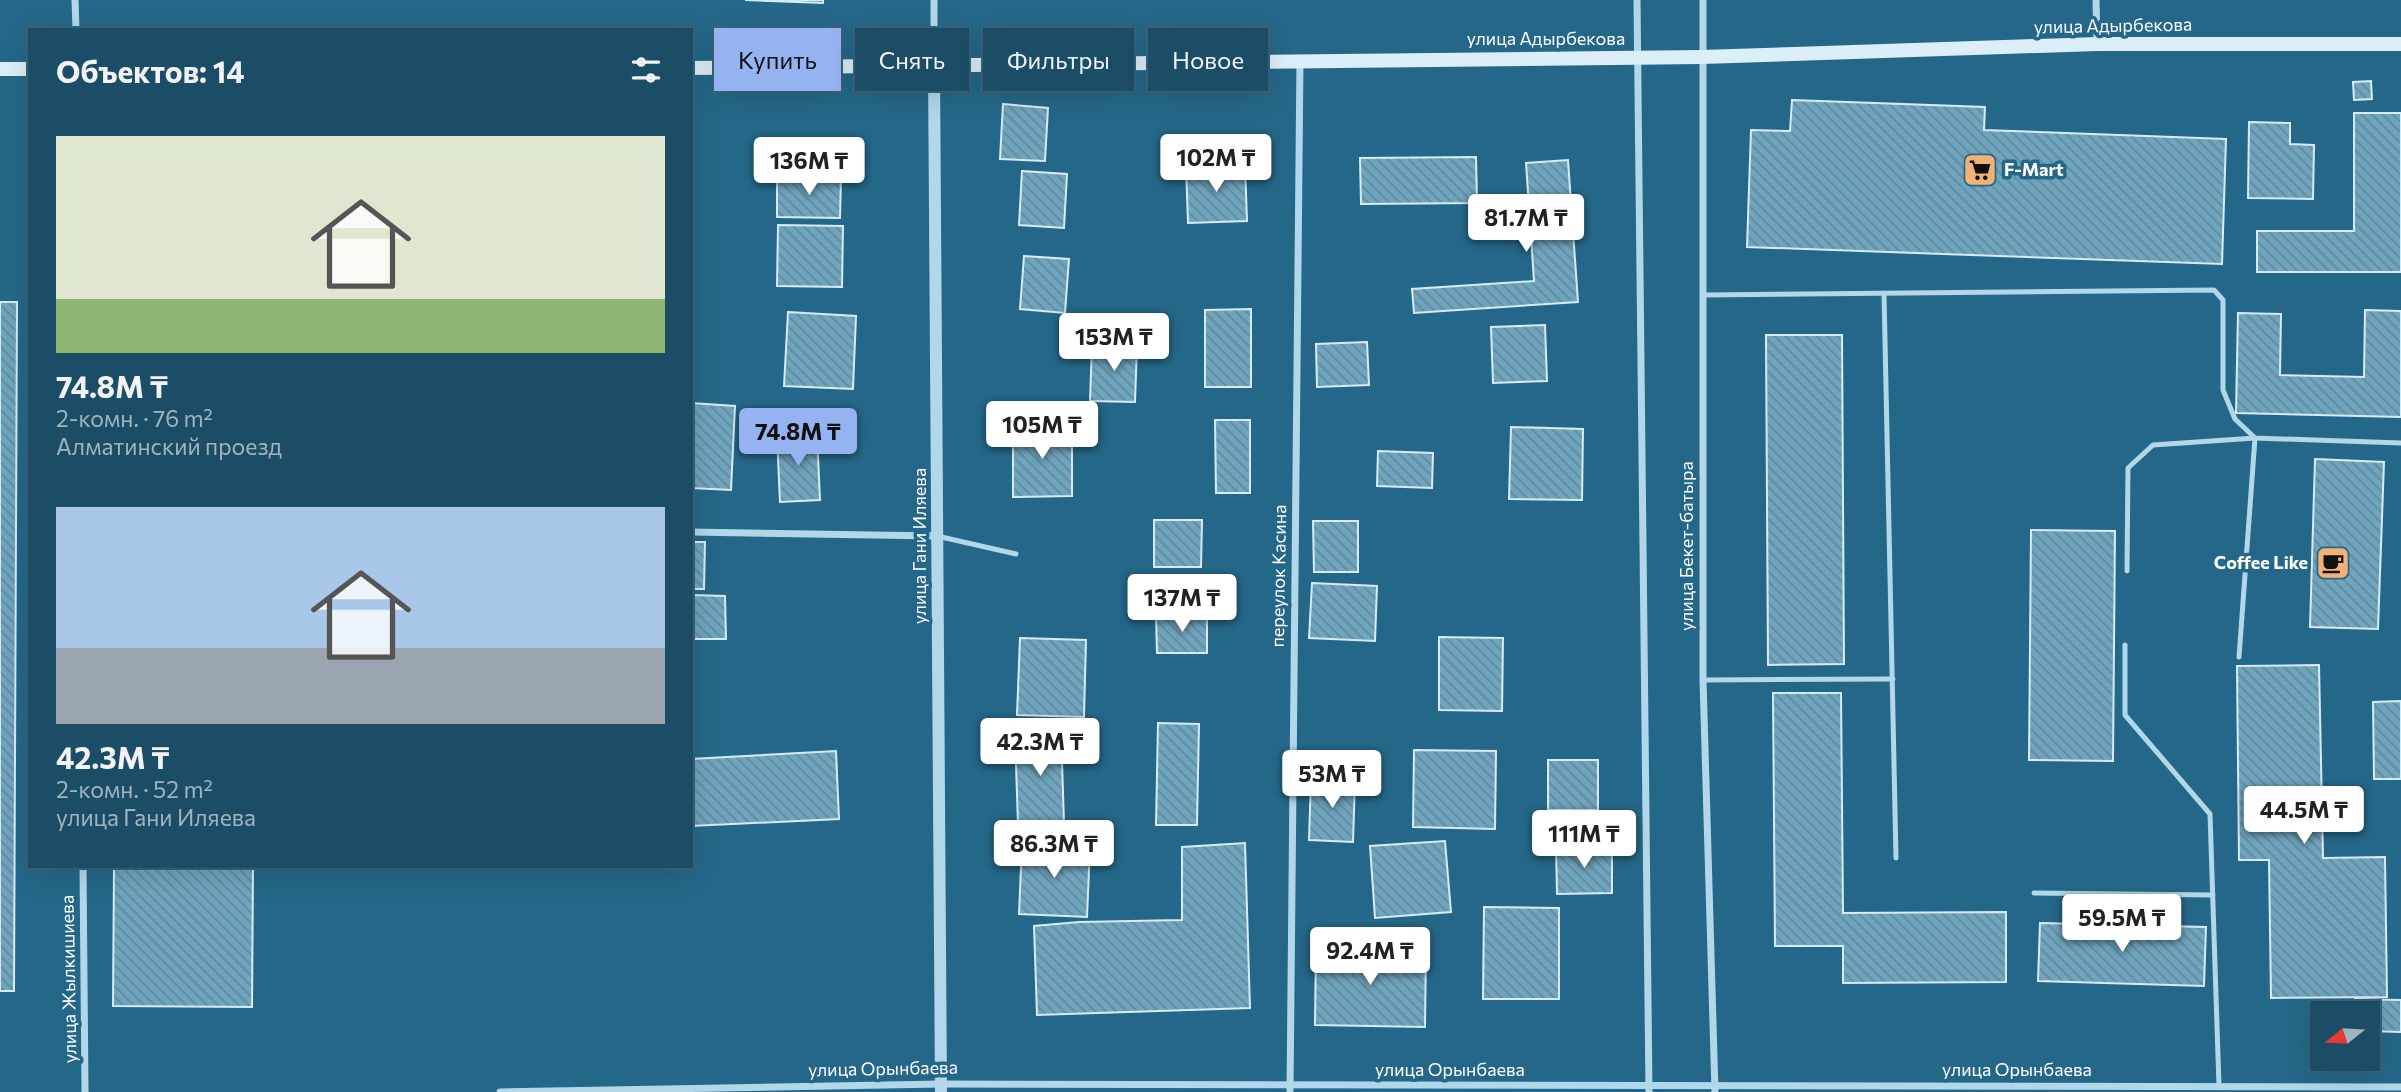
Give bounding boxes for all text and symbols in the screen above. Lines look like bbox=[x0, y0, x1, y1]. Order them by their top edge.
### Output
street label: улица Адырбекова bbox=[2034, 13, 2192, 37]
street label: улица Адырбекова bbox=[1467, 27, 1625, 49]
chip: Купить bbox=[714, 28, 841, 91]
chip: Снять bbox=[855, 28, 969, 91]
chip: Фильтры bbox=[983, 28, 1134, 91]
chip: Новое bbox=[1148, 28, 1268, 91]
icon: filters bbox=[627, 51, 665, 89]
text: Объектов: 14 bbox=[56, 52, 245, 89]
pin: 102M ₸ bbox=[1159, 134, 1273, 194]
pin: 136M ₸ bbox=[752, 138, 866, 197]
text: 102M ₸ bbox=[1176, 143, 1256, 171]
text: 136M ₸ bbox=[770, 146, 848, 174]
supermarket icon: F-Mart bbox=[1961, 151, 1999, 189]
place label: F-Mart bbox=[2004, 158, 2064, 180]
icon: home bbox=[298, 181, 424, 307]
pin: 81.7M ₸ bbox=[1461, 194, 1591, 254]
text: 81.7M ₸ bbox=[1484, 203, 1568, 231]
pin: 153M ₸ bbox=[1057, 314, 1171, 373]
text: 153M ₸ bbox=[1075, 322, 1153, 350]
text: 74.8M ₸ bbox=[56, 367, 168, 404]
pin: 105M ₸ bbox=[985, 402, 1099, 461]
text: 2-комн. · 76 m² bbox=[56, 404, 213, 432]
pin: 74.8M ₸ bbox=[733, 408, 863, 468]
text: 105M ₸ bbox=[1002, 410, 1082, 438]
text: 74.8M ₸ bbox=[755, 417, 841, 445]
text: Алматинский проезд bbox=[56, 432, 282, 460]
street label: улица Бекет-батыра bbox=[1675, 461, 1697, 631]
street label: улица Гани Иляева bbox=[908, 468, 930, 624]
street label: переулок Касина bbox=[1266, 504, 1290, 648]
cafe icon: Coffee Like bbox=[2314, 544, 2352, 582]
place label: Coffee Like bbox=[2214, 551, 2308, 573]
icon: home bbox=[298, 552, 424, 678]
pin: 137M ₸ bbox=[1125, 574, 1239, 634]
text: 137M ₸ bbox=[1144, 583, 1220, 611]
pin: 42.3M ₸ bbox=[975, 718, 1105, 778]
text: 42.3M ₸ bbox=[996, 727, 1084, 755]
text: 42.3M ₸ bbox=[56, 738, 170, 775]
pin: 53M ₸ bbox=[1283, 750, 1381, 810]
text: 53M ₸ bbox=[1298, 759, 1366, 787]
text: 2-комн. · 52 m² bbox=[56, 775, 213, 803]
pin: 44.5M ₸ bbox=[2239, 786, 2369, 846]
text: 44.5M ₸ bbox=[2260, 795, 2348, 823]
text: улица Гани Иляева bbox=[56, 803, 256, 831]
pin: 111M ₸ bbox=[1527, 810, 1641, 870]
text: 111M ₸ bbox=[1548, 819, 1620, 847]
pin: 86.3M ₸ bbox=[989, 820, 1119, 880]
text: 86.3M ₸ bbox=[1010, 829, 1098, 857]
pin: 59.5M ₸ bbox=[2057, 894, 2187, 954]
street label: улица Жылкишиева bbox=[56, 895, 80, 1063]
text: 59.5M ₸ bbox=[2078, 903, 2166, 931]
pin: 92.4M ₸ bbox=[1305, 928, 1435, 987]
text: 92.4M ₸ bbox=[1326, 936, 1414, 964]
north arrow bbox=[2310, 1001, 2380, 1071]
map controls bbox=[2310, 1001, 2380, 1071]
street label: улица Орынбаева bbox=[808, 1056, 958, 1080]
street label: улица Орынбаева bbox=[1375, 1058, 1525, 1080]
street label: улица Орынбаева bbox=[1942, 1058, 2092, 1080]

